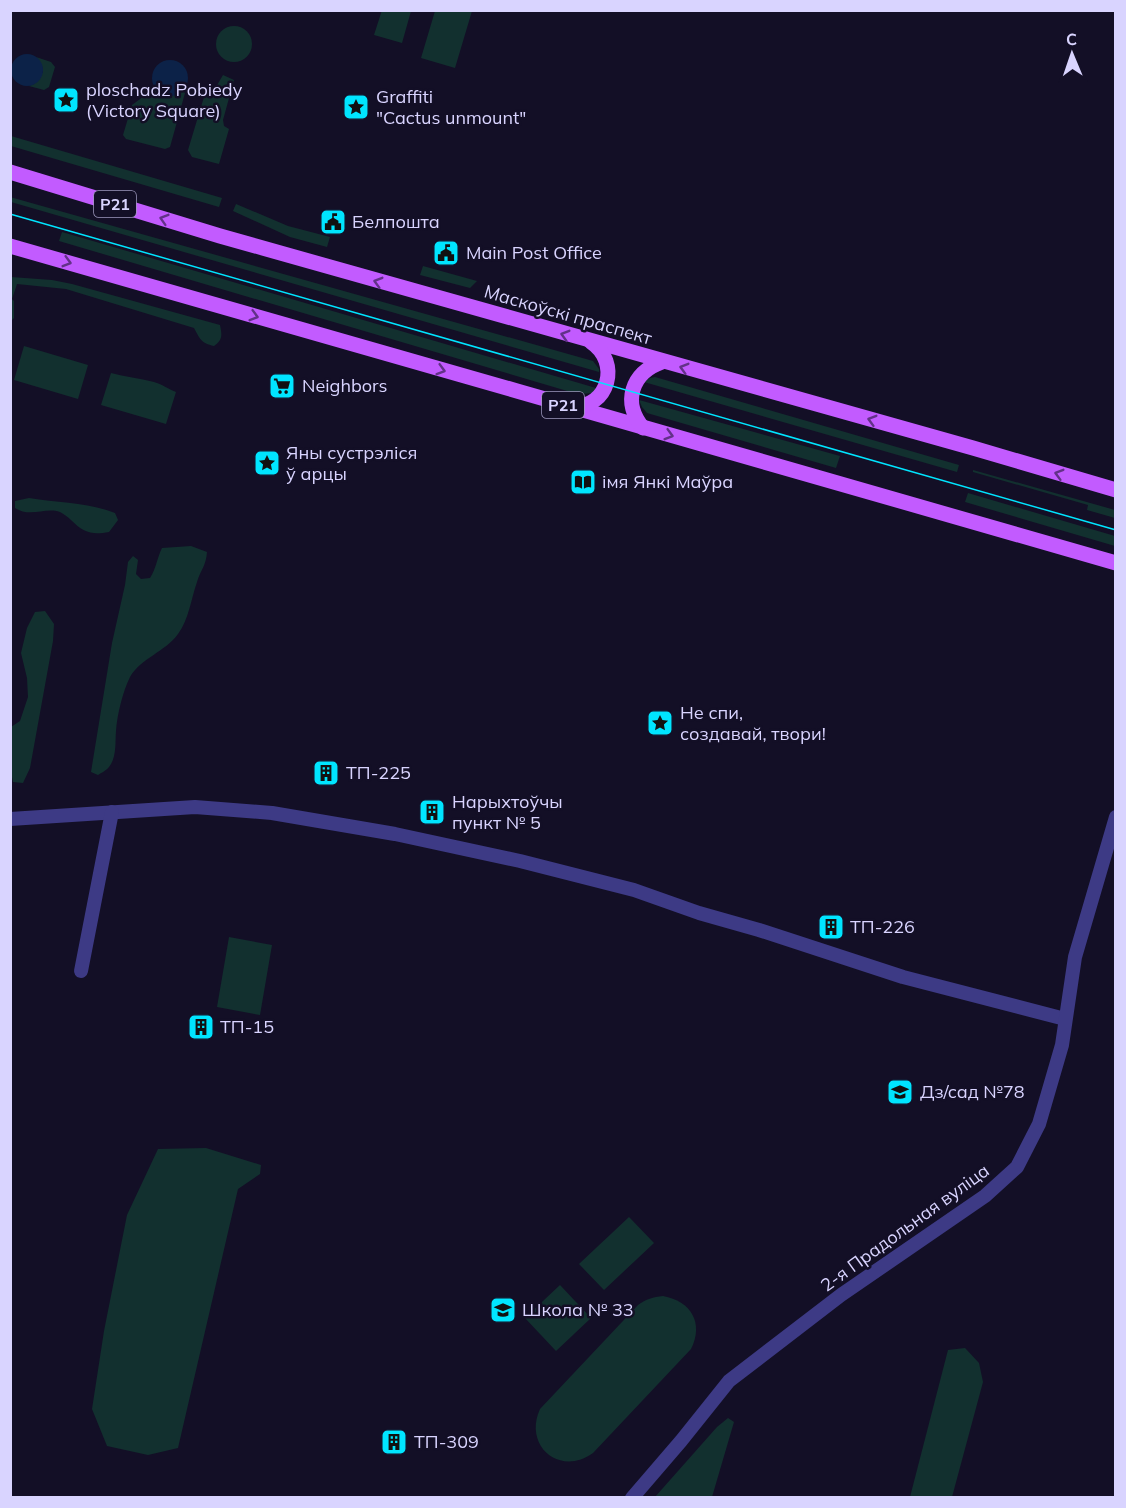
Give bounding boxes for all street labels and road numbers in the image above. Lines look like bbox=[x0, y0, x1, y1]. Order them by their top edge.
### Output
road number: Р21 bbox=[94, 191, 136, 217]
street label: Маскоўскі праспект bbox=[482, 280, 655, 350]
road number: Р21 bbox=[542, 392, 584, 418]
street label: 2-я Прадольная вуліца bbox=[816, 1159, 994, 1297]

